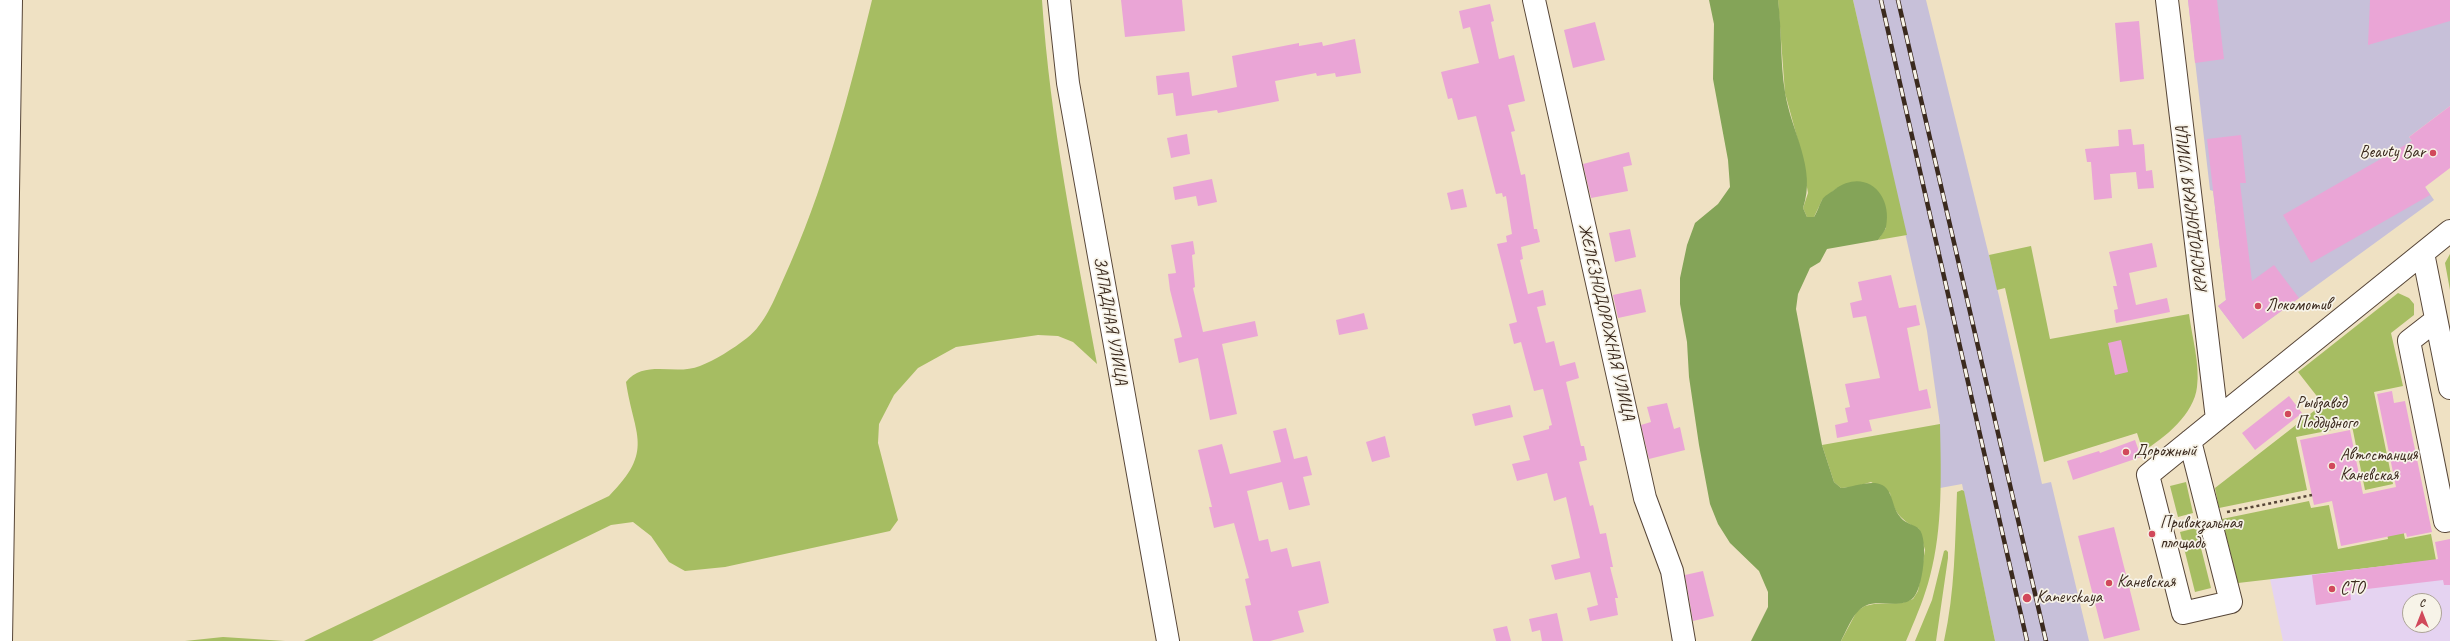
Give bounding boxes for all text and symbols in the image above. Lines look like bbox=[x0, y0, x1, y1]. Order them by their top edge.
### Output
street label: КРАСНОДОНСКАЯ УЛИЦА bbox=[2172, 125, 2212, 295]
place label: Beauty Bar bbox=[2360, 143, 2425, 163]
marker: Beauty Bar bbox=[2428, 148, 2438, 158]
street label: ЖЕЛЕЗНОДОРОЖНАЯ УЛИЦА bbox=[1573, 222, 1639, 422]
street label: ЗАПАДНАЯ УЛИЦА bbox=[1089, 255, 1131, 387]
place label: Локомотив bbox=[2266, 296, 2331, 316]
marker: Локомотив bbox=[2253, 301, 2263, 311]
place label: Рыбзавод Поддубного bbox=[2296, 394, 2358, 434]
marker: Рыбзавод Поддубного bbox=[2283, 409, 2293, 419]
place label: Дорожный bbox=[2134, 442, 2197, 462]
place label: Автостанция Каневская bbox=[2340, 446, 2418, 486]
marker: Дорожный bbox=[2121, 447, 2131, 457]
marker: Автостанция Каневская bbox=[2327, 461, 2337, 471]
place label: Привокзальная площадь bbox=[2160, 514, 2242, 554]
marker: Привокзальная площадь bbox=[2147, 529, 2157, 539]
place label: Каневская bbox=[2117, 573, 2175, 593]
marker: Каневская bbox=[2104, 578, 2114, 588]
place label: СТО bbox=[2340, 579, 2364, 599]
marker: СТО bbox=[2327, 584, 2337, 594]
place label: Kanevskaya bbox=[2036, 588, 2102, 608]
marker: Kanevskaya bbox=[2021, 592, 2033, 604]
north arrow bbox=[2402, 593, 2442, 633]
text: С bbox=[2419, 595, 2425, 609]

